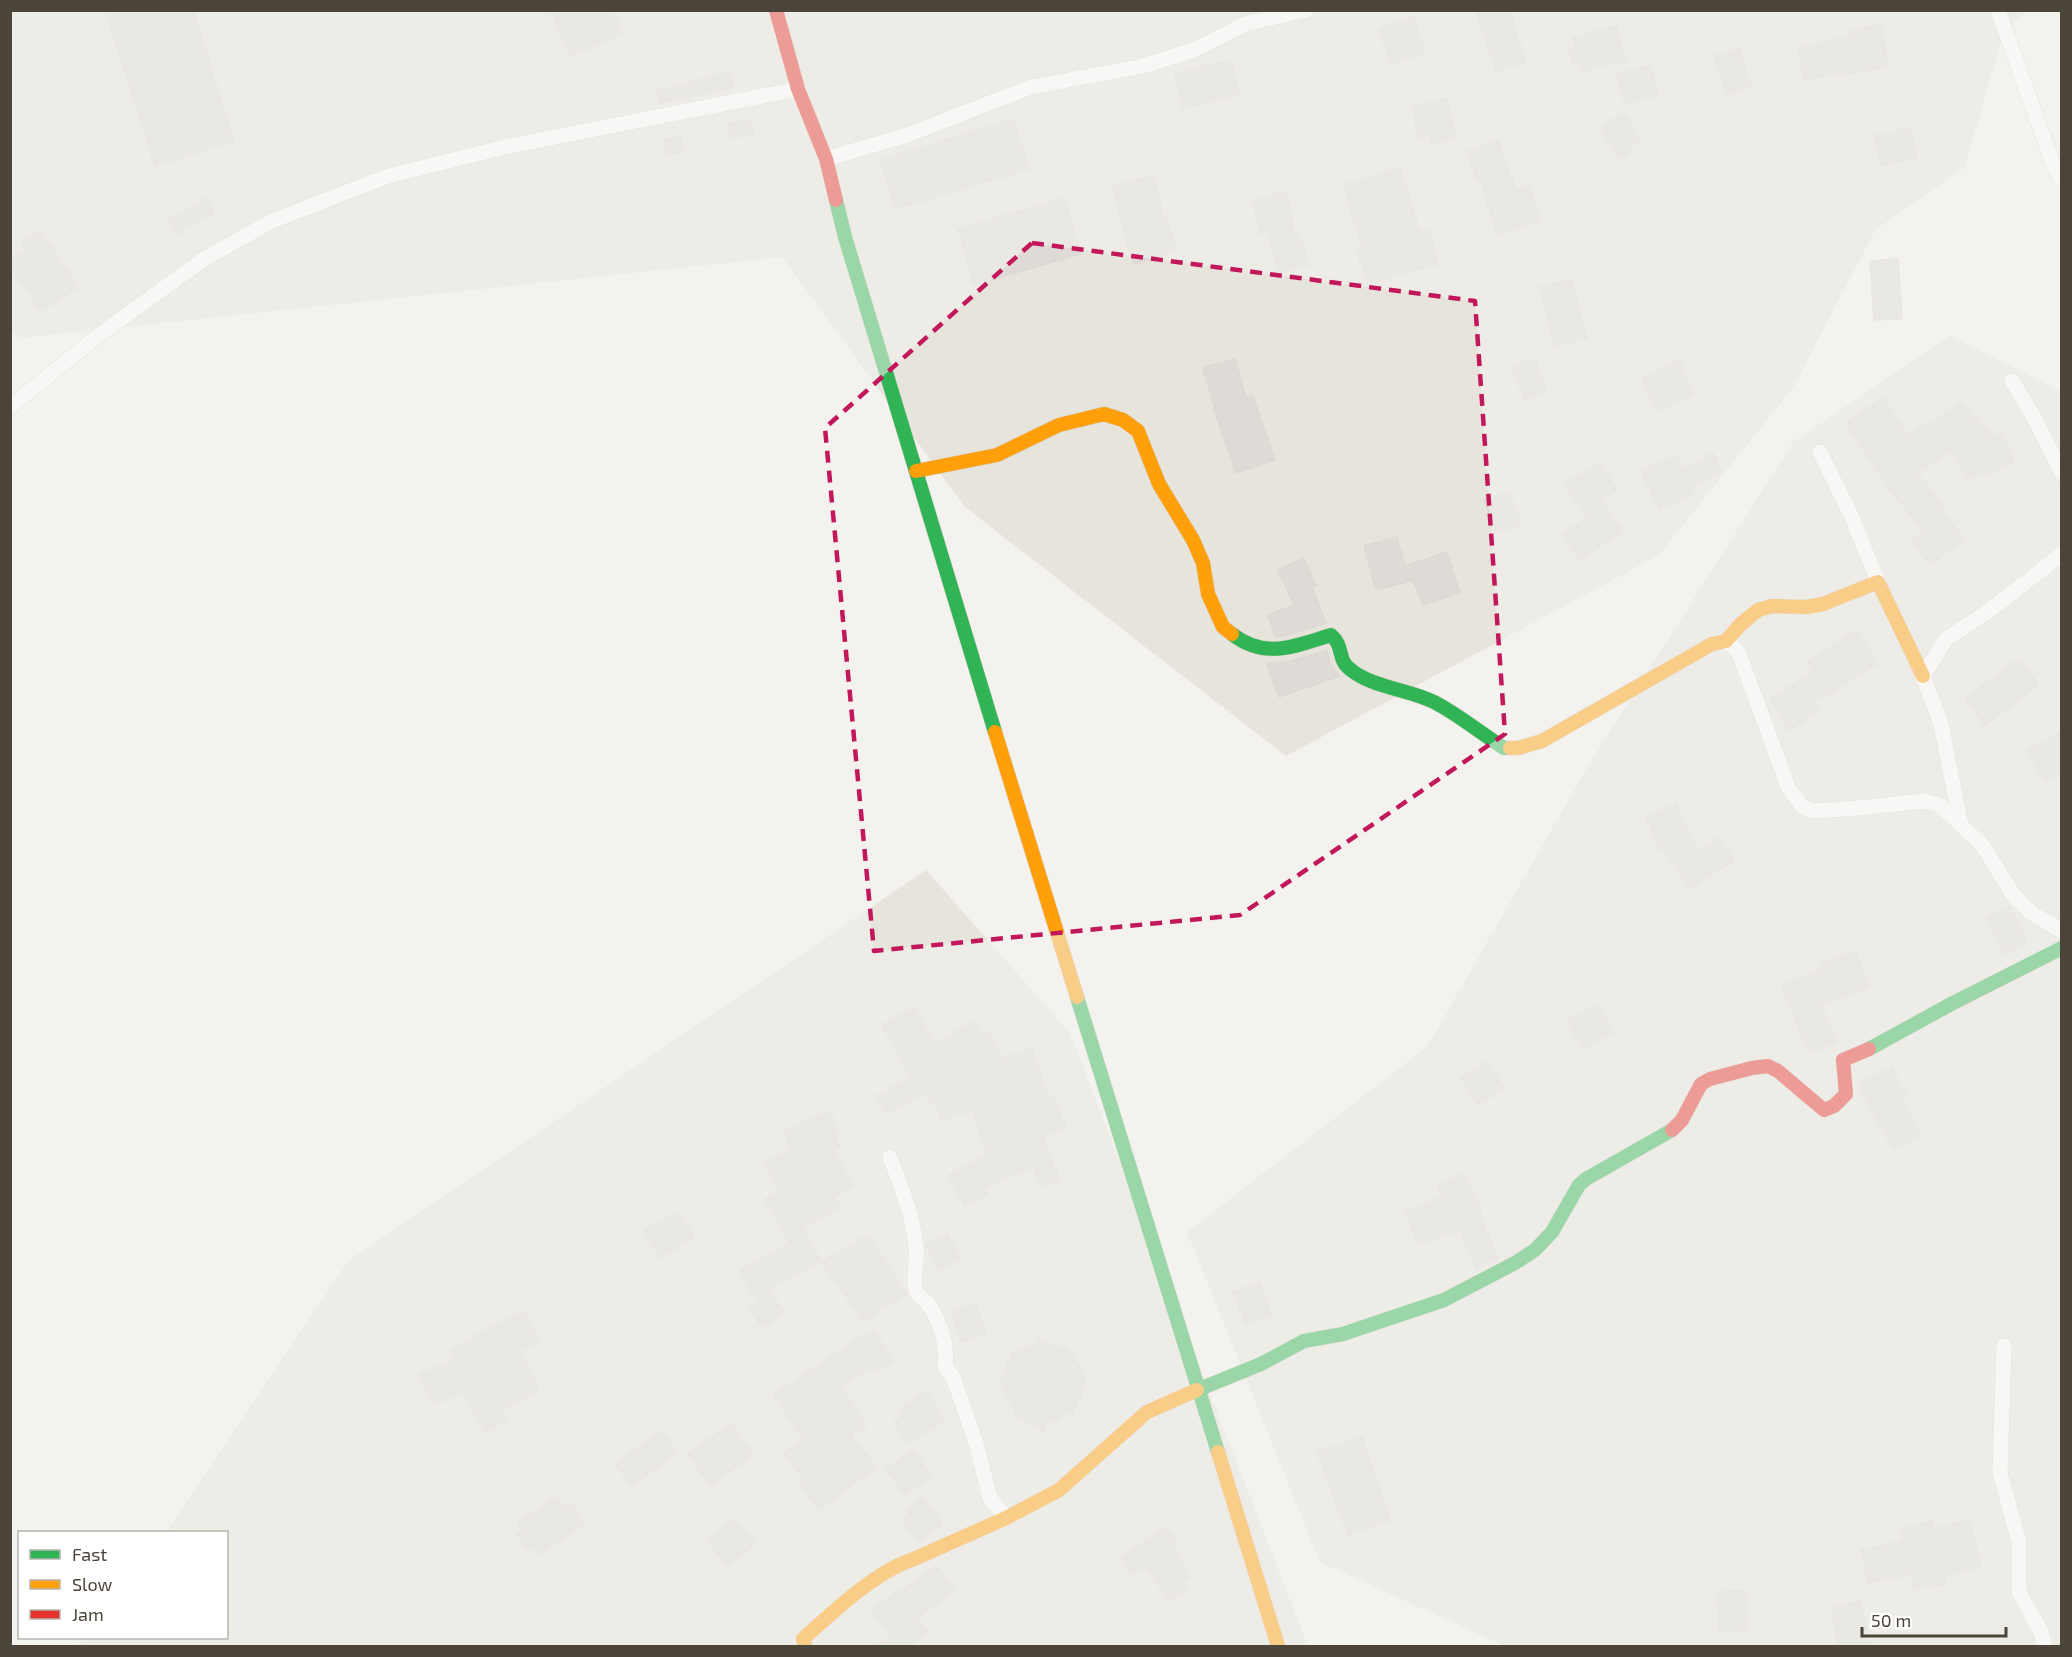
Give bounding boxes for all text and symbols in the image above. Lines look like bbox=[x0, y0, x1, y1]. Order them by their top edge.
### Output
legend bbox=[18, 1531, 228, 1639]
text: Fast bbox=[72, 1543, 107, 1565]
text: Slow bbox=[72, 1573, 113, 1595]
scale bar bbox=[1862, 1600, 2006, 1638]
text: Jam bbox=[72, 1603, 104, 1625]
text: 50 m bbox=[1871, 1609, 1911, 1631]

